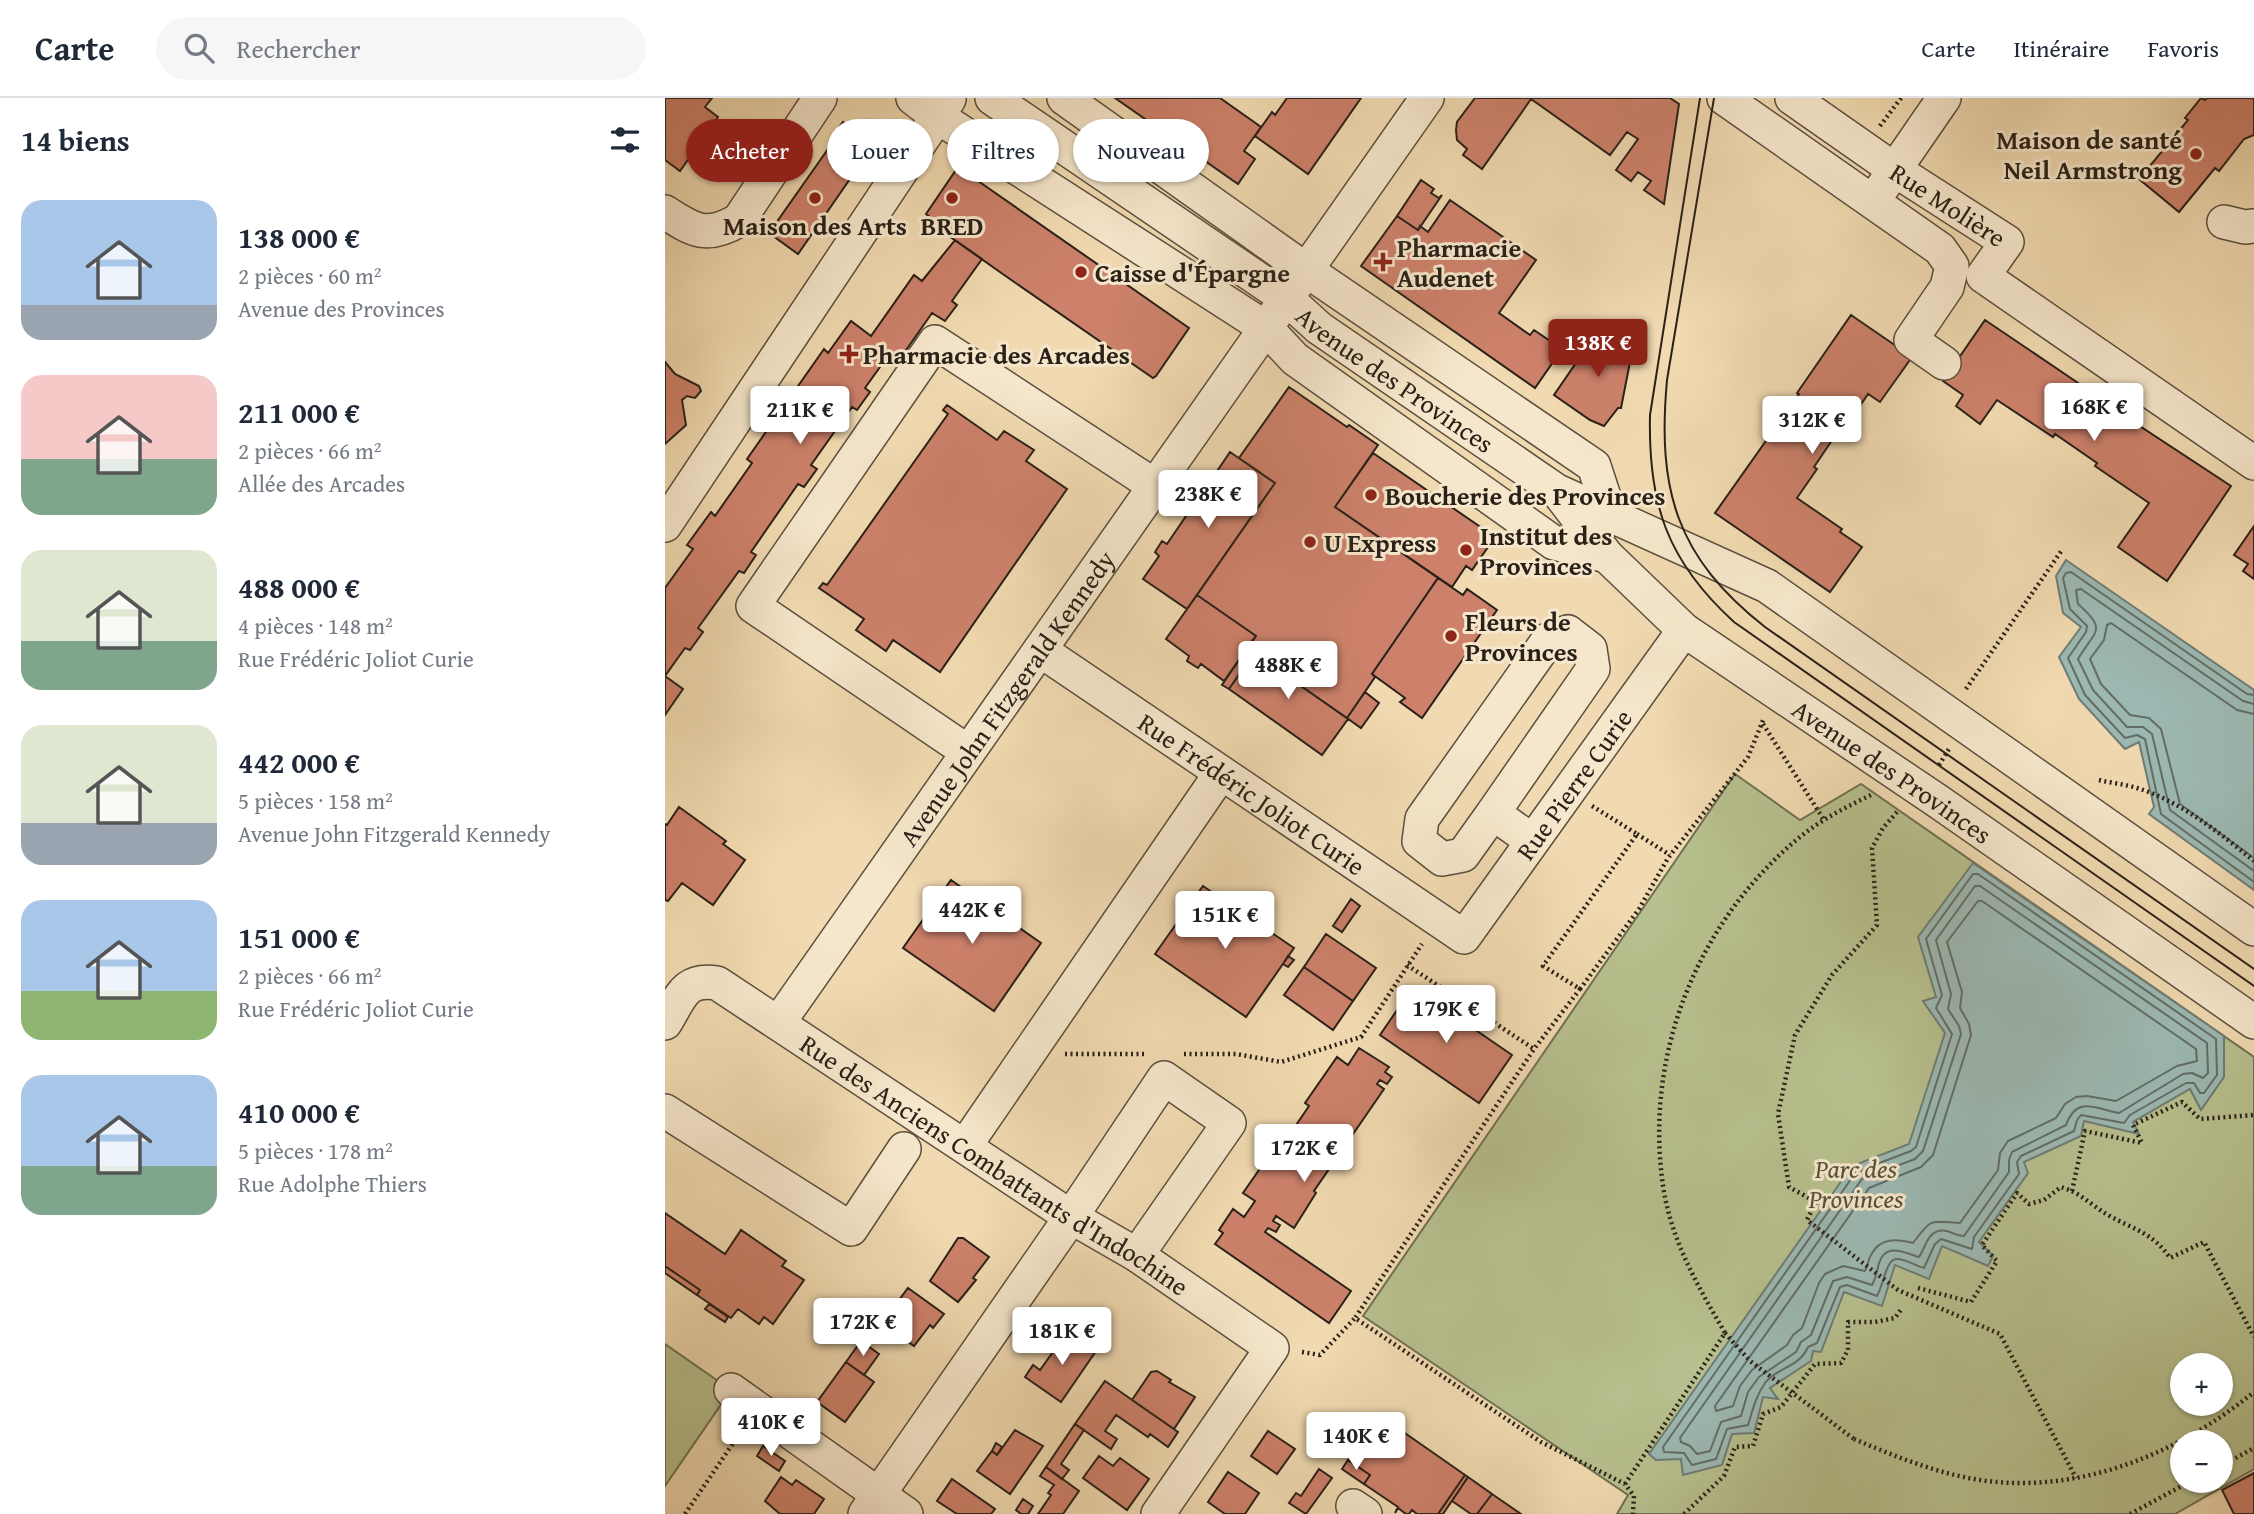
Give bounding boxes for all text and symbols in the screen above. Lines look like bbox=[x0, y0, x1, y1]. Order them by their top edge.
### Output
search box bbox=[156, 17, 646, 80]
text: Carte bbox=[35, 24, 114, 72]
icon: search bbox=[180, 29, 218, 67]
text: Rechercher bbox=[236, 29, 361, 68]
text: Carte bbox=[1922, 31, 1976, 66]
text: Itinéraire bbox=[2014, 31, 2109, 66]
text: Favoris bbox=[2147, 31, 2219, 66]
text: 14 biens bbox=[21, 118, 130, 162]
chip: Acheter bbox=[686, 119, 813, 182]
chip: Louer bbox=[827, 119, 933, 182]
chip: Filtres bbox=[947, 119, 1059, 182]
chip: Nouveau bbox=[1073, 119, 1209, 182]
place label: Maison de santé Neil Armstrong bbox=[1996, 120, 2182, 189]
icon: filters bbox=[606, 121, 644, 159]
marker: Maison de santé Neil Armstrong bbox=[2188, 146, 2204, 162]
street label: Rue Molière bbox=[1883, 152, 2014, 256]
marker: Maison des Arts bbox=[807, 190, 823, 206]
marker: BRED bbox=[944, 190, 960, 206]
place label: Maison des Arts bbox=[723, 206, 907, 245]
place label: BRED bbox=[920, 206, 984, 245]
text: 138 000 € bbox=[238, 215, 360, 259]
icon: home bbox=[77, 228, 161, 312]
place label: Pharmacie Audenet bbox=[1397, 228, 1521, 297]
place label: Caisse d'Épargne bbox=[1095, 253, 1290, 292]
marker: Pharmacie Audenet bbox=[1375, 254, 1391, 270]
text: 2 pièces · 60 m² bbox=[238, 259, 382, 292]
marker: Caisse d'Épargne bbox=[1073, 264, 1089, 280]
text: Avenue des Provinces bbox=[238, 292, 445, 325]
street label: Avenue des Provinces bbox=[1287, 297, 1502, 462]
pin: 138K € bbox=[1541, 320, 1655, 379]
text: 138K € bbox=[1564, 325, 1632, 358]
place label: Pharmacie des Arcades bbox=[863, 335, 1130, 374]
marker: Pharmacie des Arcades bbox=[841, 346, 857, 362]
pin: 168K € bbox=[2037, 384, 2151, 443]
pin: 211K € bbox=[743, 386, 857, 446]
text: 168K € bbox=[2060, 389, 2128, 422]
text: 211 000 € bbox=[238, 390, 360, 434]
text: 211K € bbox=[766, 392, 834, 425]
pin: 312K € bbox=[1755, 396, 1869, 456]
text: 312K € bbox=[1778, 402, 1846, 435]
icon: home bbox=[77, 403, 161, 487]
text: 2 pièces · 66 m² bbox=[238, 434, 382, 467]
text: Allée des Arcades bbox=[238, 467, 405, 500]
pin: 238K € bbox=[1151, 470, 1265, 530]
text: 238K € bbox=[1174, 476, 1242, 509]
place label: Boucherie des Provinces bbox=[1385, 476, 1665, 515]
marker: Boucherie des Provinces bbox=[1363, 487, 1379, 503]
place label: Institut des Provinces bbox=[1480, 516, 1612, 585]
place label: U Express bbox=[1324, 523, 1436, 562]
marker: U Express bbox=[1302, 534, 1318, 550]
street label: Avenue John Fitzgerald Kennedy bbox=[889, 542, 1124, 854]
marker: Institut des Provinces bbox=[1458, 542, 1474, 558]
text: 488 000 € bbox=[238, 565, 360, 609]
icon: home bbox=[77, 578, 161, 662]
place label: Fleurs de Provinces bbox=[1465, 602, 1578, 671]
text: 4 pièces · 148 m² bbox=[238, 609, 393, 642]
marker: Fleurs de Provinces bbox=[1443, 628, 1459, 644]
text: Rue Frédéric Joliot Curie bbox=[238, 642, 474, 675]
pin: 488K € bbox=[1231, 642, 1345, 701]
text: 488K € bbox=[1254, 647, 1322, 680]
street label: Avenue des Provinces bbox=[1785, 689, 2000, 853]
street label: Rue Pierre Curie bbox=[1506, 701, 1641, 868]
street label: Rue Frédéric Joliot Curie bbox=[1131, 703, 1373, 884]
text: 442 000 € bbox=[238, 740, 360, 784]
icon: home bbox=[77, 753, 161, 837]
text: 5 pièces · 158 m² bbox=[238, 784, 393, 817]
text: Avenue John Fitzgerald Kennedy bbox=[238, 817, 550, 850]
pin: 442K € bbox=[915, 886, 1029, 946]
text: 442K € bbox=[938, 892, 1006, 925]
pin: 151K € bbox=[1168, 892, 1282, 951]
text: 151K € bbox=[1191, 897, 1259, 930]
text: 151 000 € bbox=[238, 915, 360, 959]
icon: home bbox=[77, 928, 161, 1012]
text: 2 pièces · 66 m² bbox=[238, 959, 382, 992]
pin: 179K € bbox=[1389, 986, 1503, 1045]
text: 179K € bbox=[1412, 991, 1480, 1024]
text: Rue Frédéric Joliot Curie bbox=[238, 992, 474, 1025]
street label: Rue des Anciens Combattants d'Indochine bbox=[793, 1024, 1197, 1305]
text: 410 000 € bbox=[238, 1090, 360, 1134]
icon: home bbox=[77, 1103, 161, 1187]
pin: 172K € bbox=[1247, 1124, 1361, 1184]
text: 172K € bbox=[1270, 1130, 1338, 1163]
text: 5 pièces · 178 m² bbox=[238, 1134, 393, 1167]
park label: Parc des Provinces bbox=[1808, 1149, 1904, 1218]
text: Rue Adolphe Thiers bbox=[238, 1167, 427, 1200]
pin: 172K € bbox=[806, 1298, 920, 1358]
text: 172K € bbox=[829, 1304, 897, 1337]
pin: 181K € bbox=[1005, 1308, 1119, 1367]
text: 181K € bbox=[1028, 1313, 1096, 1346]
map controls bbox=[2170, 1353, 2233, 1493]
button: + bbox=[2170, 1353, 2233, 1416]
pin: 410K € bbox=[714, 1398, 828, 1458]
text: 410K € bbox=[737, 1404, 805, 1437]
pin: 140K € bbox=[1299, 1412, 1413, 1472]
text: 140K € bbox=[1322, 1418, 1390, 1451]
button: − bbox=[2170, 1430, 2233, 1493]

